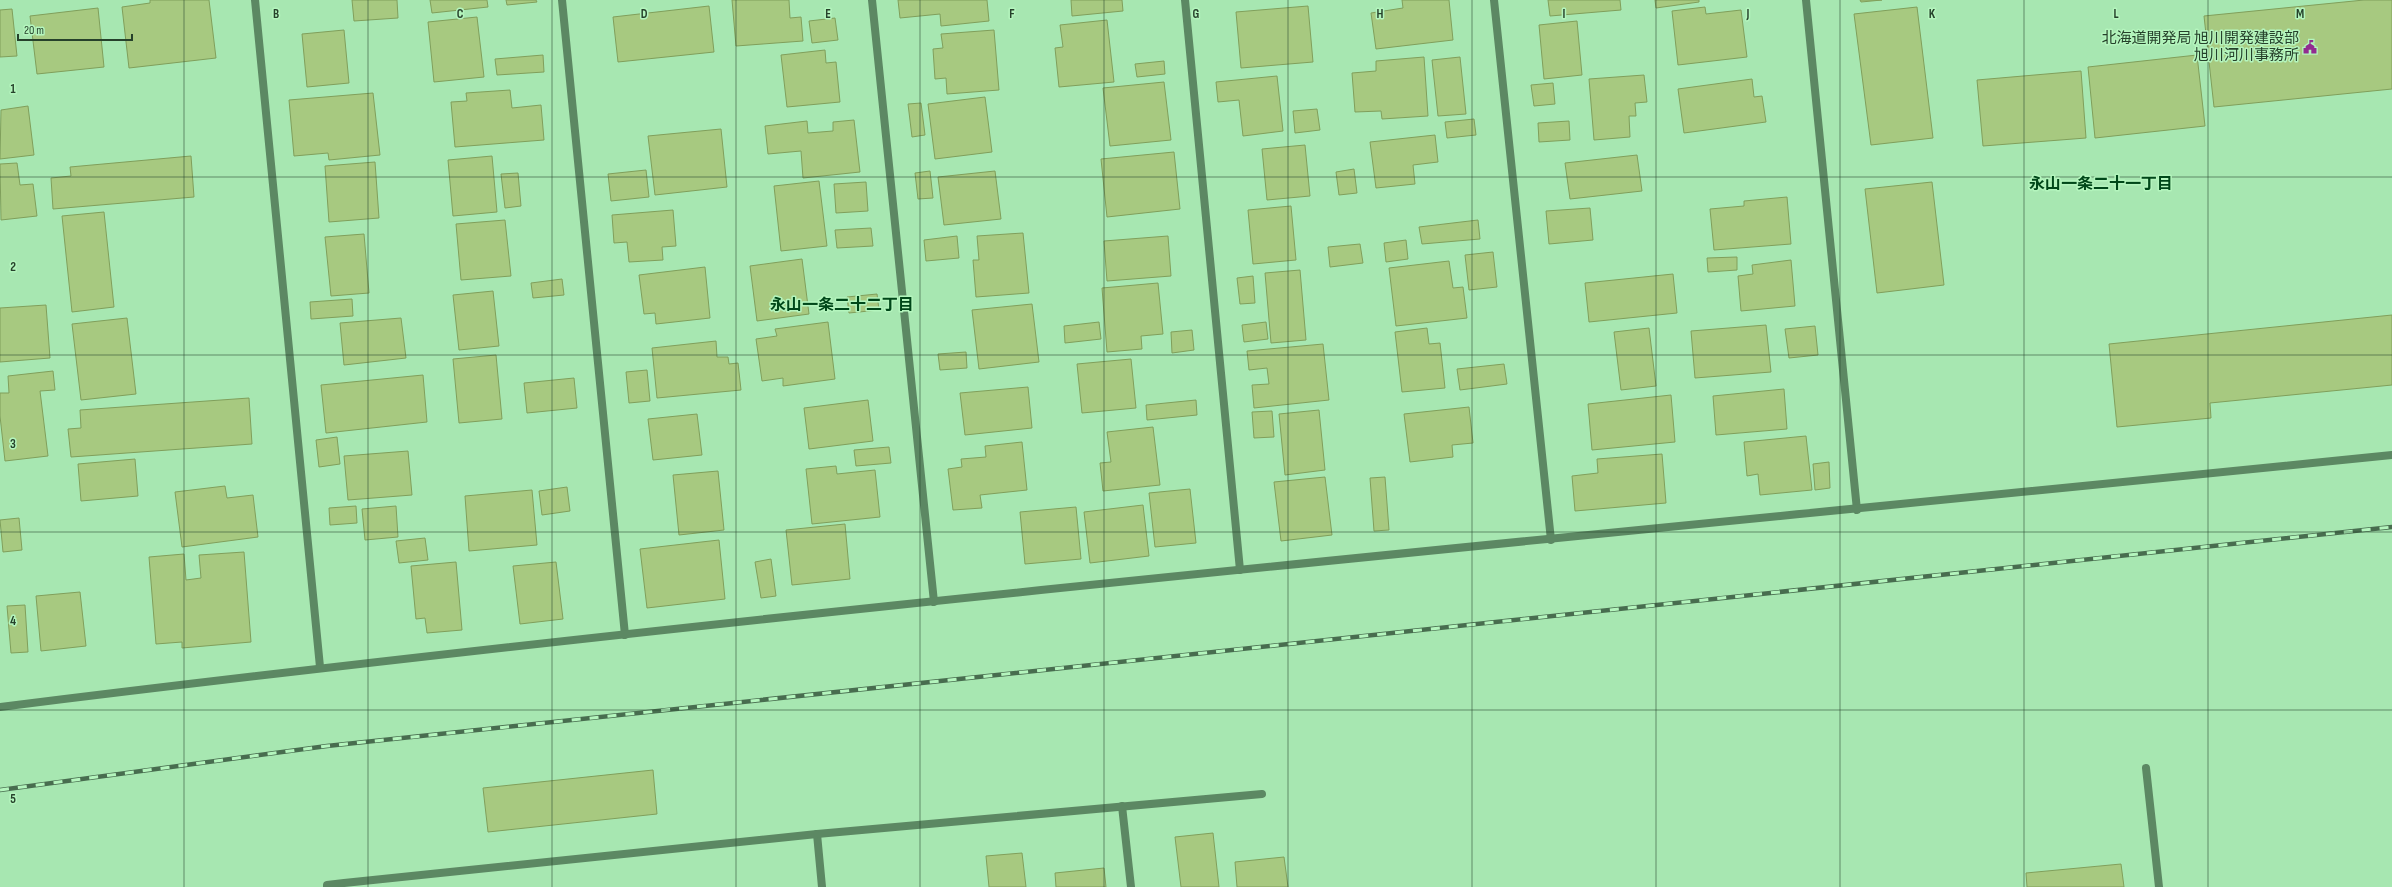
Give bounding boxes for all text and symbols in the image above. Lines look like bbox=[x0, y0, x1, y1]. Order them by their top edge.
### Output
text: B bbox=[273, 6, 279, 22]
text: C bbox=[457, 6, 464, 22]
text: D bbox=[641, 6, 648, 22]
text: E bbox=[825, 6, 831, 22]
text: F bbox=[1009, 6, 1015, 22]
text: G bbox=[1193, 6, 1200, 22]
text: H bbox=[1377, 6, 1384, 22]
text: I bbox=[1563, 6, 1566, 22]
text: J bbox=[1746, 6, 1750, 22]
text: K bbox=[1929, 6, 1936, 22]
text: L bbox=[2113, 6, 2119, 22]
text: M bbox=[2296, 6, 2304, 22]
scale bar bbox=[18, 16, 132, 42]
text: 20 m bbox=[24, 23, 44, 38]
place label: 北海道開発局 旭川開発建設部 旭川河川事務所 bbox=[2102, 29, 2299, 65]
public building icon: 北海道開発局 旭川開発建設部 旭川河川事務所 bbox=[2302, 39, 2318, 55]
text: 1 bbox=[10, 81, 16, 97]
district label: 永山一条二十一丁目 bbox=[2029, 175, 2173, 194]
text: 2 bbox=[10, 259, 16, 275]
district label: 永山一条二十二丁目 bbox=[770, 296, 914, 315]
text: 3 bbox=[10, 436, 16, 452]
text: 4 bbox=[10, 613, 16, 629]
text: 5 bbox=[10, 791, 16, 807]

